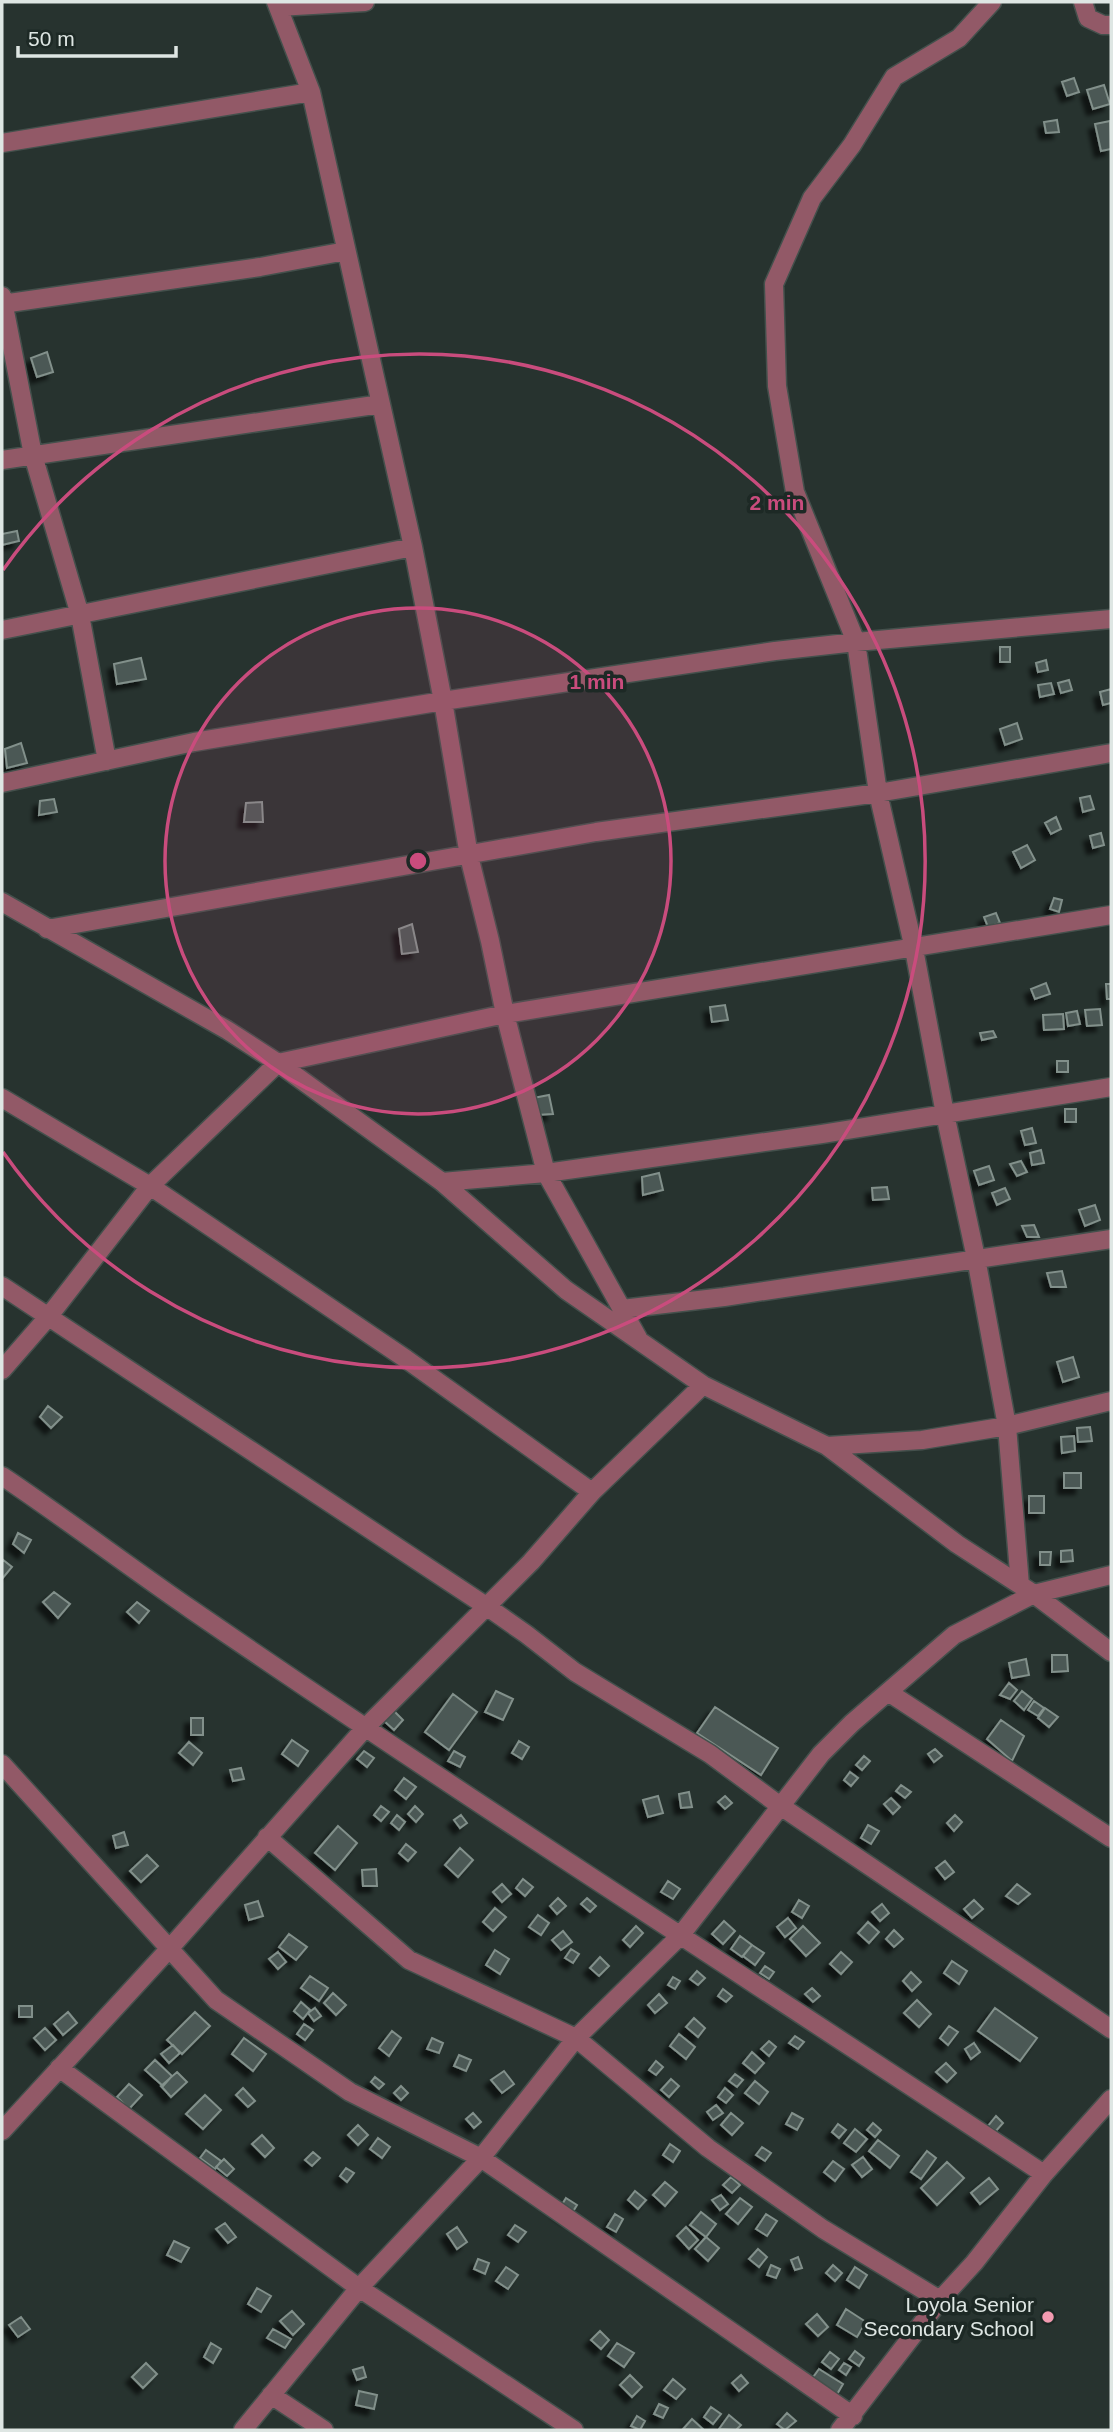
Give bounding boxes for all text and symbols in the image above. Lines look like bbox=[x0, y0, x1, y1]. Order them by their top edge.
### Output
scale bar bbox=[18, 14, 175, 58]
text: 50 m bbox=[28, 27, 75, 50]
text: 2 min bbox=[750, 491, 804, 514]
text: 1 min bbox=[570, 670, 624, 693]
centre of rings bbox=[406, 849, 430, 873]
place label: Loyola Senior Secondary School bbox=[864, 2293, 1034, 2340]
marker: Loyola Senior Secondary School bbox=[1040, 2309, 1056, 2325]

